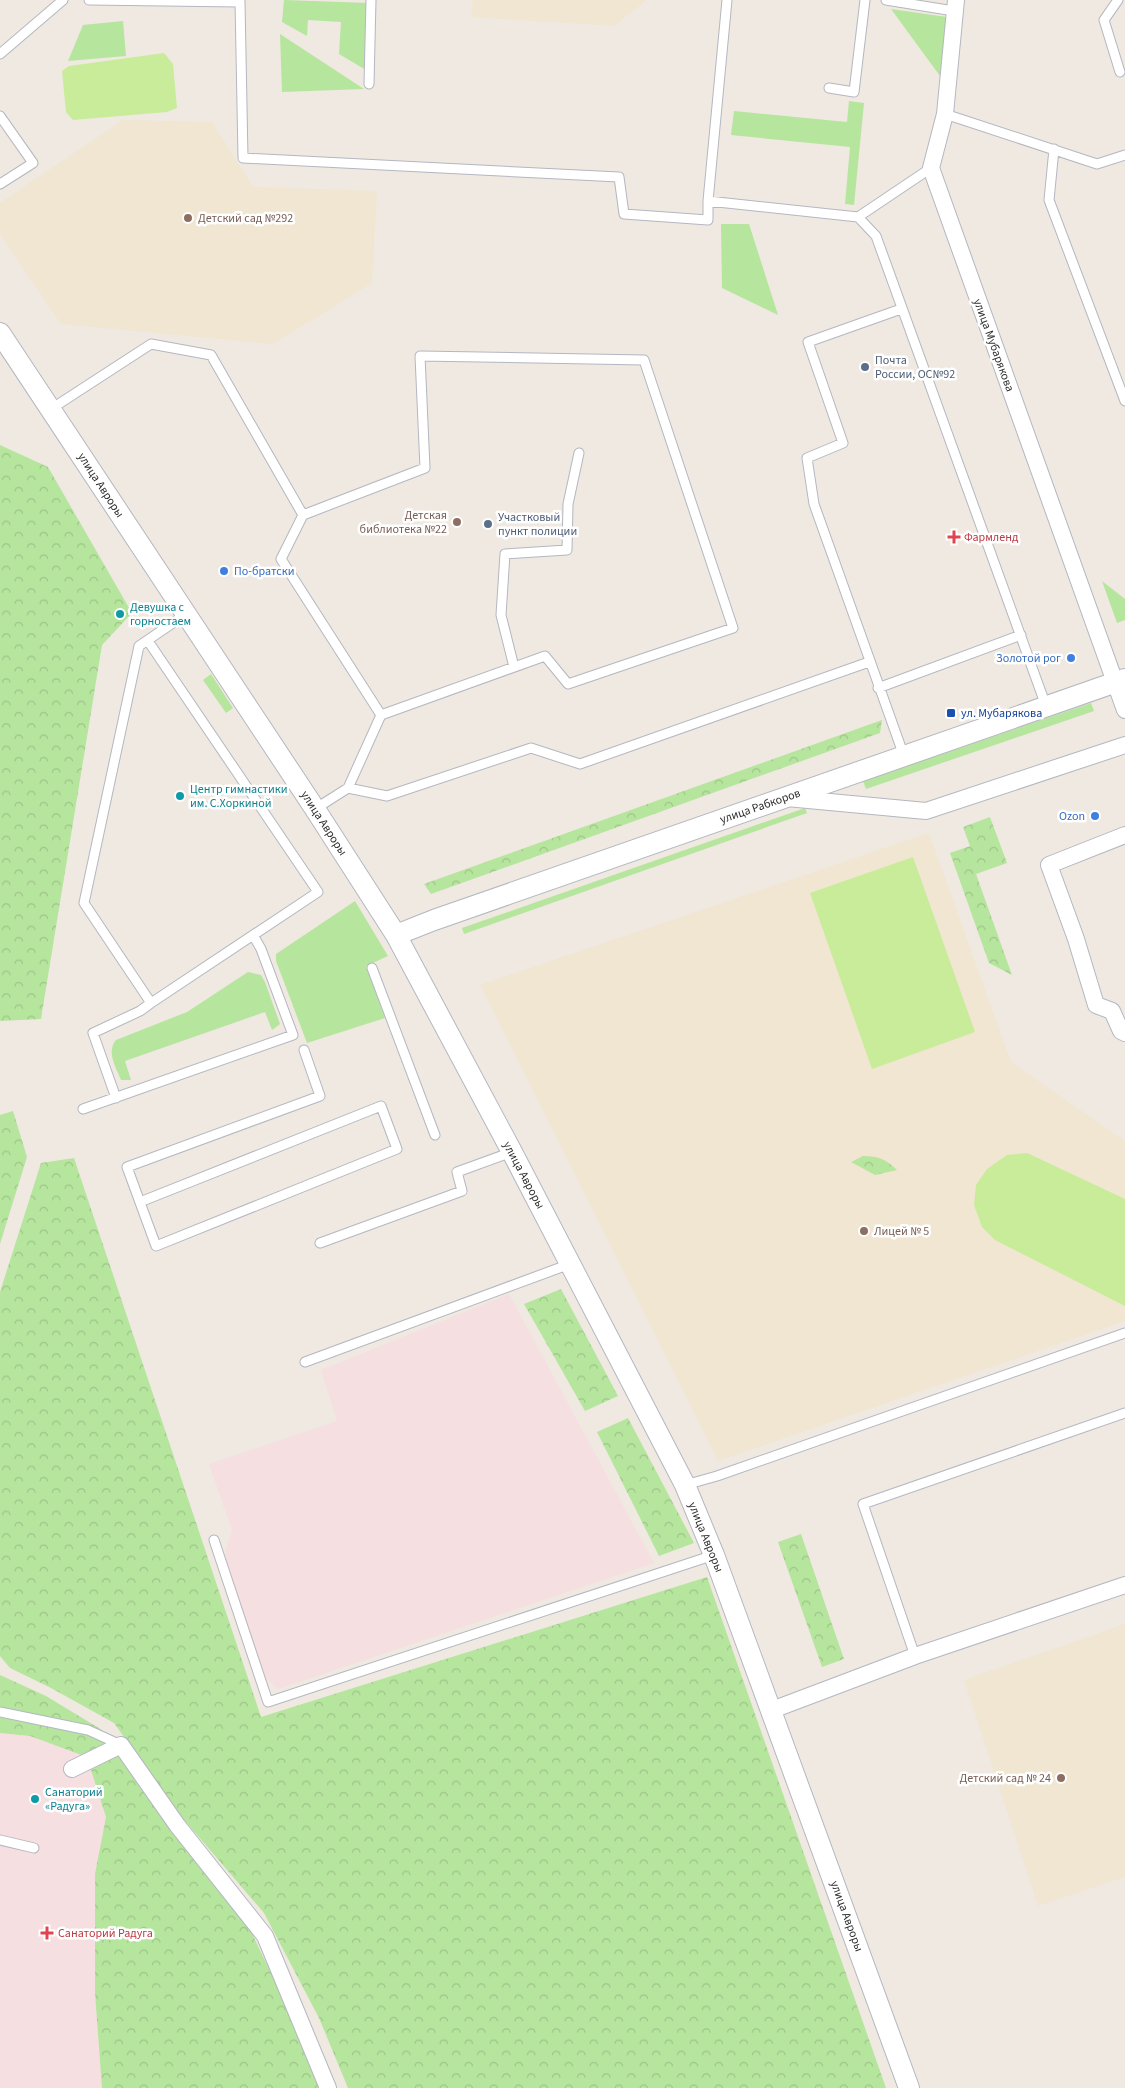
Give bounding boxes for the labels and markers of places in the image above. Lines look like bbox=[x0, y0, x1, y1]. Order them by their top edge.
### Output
place label: Детский сад №292 bbox=[198, 210, 293, 227]
marker: Детский сад №292 bbox=[182, 212, 194, 224]
place label: Почта России, ОС№92 bbox=[875, 352, 955, 383]
marker: Почта России, ОС№92 bbox=[859, 361, 871, 373]
place label: Детская библиотека №22 bbox=[360, 507, 447, 538]
place label: Участковый пункт полиции bbox=[498, 509, 577, 540]
marker: Детская библиотека №22 bbox=[451, 516, 463, 528]
marker: Участковый пункт полиции bbox=[482, 518, 494, 530]
place label: Фармленд bbox=[964, 529, 1019, 546]
marker: Фармленд bbox=[948, 531, 960, 543]
place label: По-братски bbox=[234, 563, 295, 580]
marker: По-братски bbox=[218, 565, 230, 577]
place label: Девушка с горностаем bbox=[130, 599, 191, 630]
marker: Девушка с горностаем bbox=[114, 608, 126, 620]
place label: Золотой рог bbox=[996, 650, 1061, 667]
marker: Золотой рог bbox=[1065, 652, 1077, 664]
place label: ул. Мубарякова bbox=[961, 705, 1042, 722]
marker: ул. Мубарякова bbox=[945, 707, 957, 719]
place label: Центр гимнастики им. С.Хоркиной bbox=[190, 781, 288, 812]
marker: Центр гимнастики им. С.Хоркиной bbox=[174, 790, 186, 802]
place label: Ozon bbox=[1059, 808, 1085, 825]
marker: Ozon bbox=[1089, 810, 1101, 822]
place label: Лицей № 5 bbox=[874, 1223, 929, 1240]
marker: Лицей № 5 bbox=[858, 1225, 870, 1237]
place label: Детский сад № 24 bbox=[959, 1770, 1051, 1787]
marker: Детский сад № 24 bbox=[1055, 1772, 1067, 1784]
place label: Санаторий «Радуга» bbox=[45, 1784, 103, 1815]
marker: Санаторий «Радуга» bbox=[29, 1793, 41, 1805]
place label: Санаторий Радуга bbox=[58, 1925, 153, 1942]
marker: Санаторий Радуга bbox=[40, 1926, 54, 1940]

